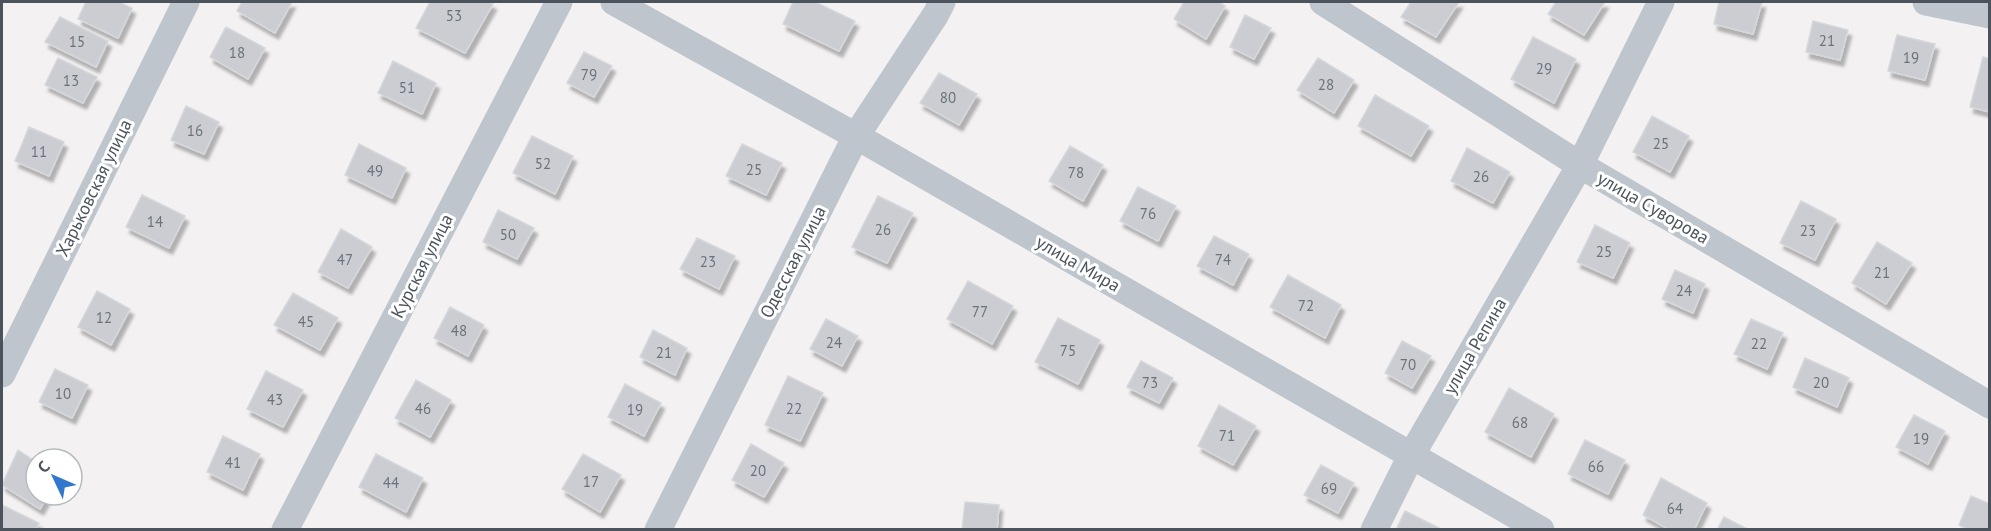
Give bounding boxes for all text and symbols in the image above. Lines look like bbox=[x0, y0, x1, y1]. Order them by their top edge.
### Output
house number: 53 bbox=[446, 6, 462, 25]
house number: 21 bbox=[1819, 31, 1835, 50]
house number: 15 bbox=[69, 32, 85, 51]
house number: 18 bbox=[229, 43, 245, 62]
house number: 19 bbox=[1903, 48, 1919, 67]
house number: 29 bbox=[1536, 59, 1552, 78]
house number: 79 bbox=[581, 65, 597, 84]
house number: 13 bbox=[63, 71, 79, 90]
house number: 28 bbox=[1318, 75, 1334, 94]
house number: 51 bbox=[399, 78, 415, 97]
house number: 80 bbox=[940, 88, 956, 107]
street label: Харьковская улица bbox=[50, 115, 137, 260]
house number: 16 bbox=[187, 121, 203, 140]
house number: 25 bbox=[1653, 134, 1669, 153]
house number: 11 bbox=[31, 142, 47, 161]
house number: 52 bbox=[535, 154, 551, 173]
house number: 25 bbox=[746, 160, 762, 179]
house number: 49 bbox=[367, 161, 383, 180]
house number: 78 bbox=[1068, 163, 1084, 182]
street label: улица Суворова bbox=[1593, 166, 1713, 249]
house number: 26 bbox=[1473, 167, 1489, 186]
street label: Одесская улица bbox=[754, 202, 831, 322]
house number: 76 bbox=[1140, 204, 1156, 223]
street label: Курская улица bbox=[385, 210, 458, 322]
house number: 14 bbox=[147, 212, 163, 231]
house number: 26 bbox=[875, 220, 891, 239]
house number: 23 bbox=[1800, 221, 1816, 240]
house number: 50 bbox=[500, 225, 516, 244]
street label: улица Мира bbox=[1032, 230, 1124, 297]
house number: 25 bbox=[1596, 242, 1612, 261]
house number: 47 bbox=[337, 250, 353, 269]
house number: 74 bbox=[1215, 250, 1231, 269]
house number: 23 bbox=[700, 252, 716, 271]
house number: 21 bbox=[1874, 263, 1890, 282]
house number: 24 bbox=[1676, 281, 1692, 300]
street label: улица Репина bbox=[1438, 294, 1511, 398]
house number: 72 bbox=[1298, 296, 1314, 315]
house number: 77 bbox=[972, 302, 988, 321]
house number: 12 bbox=[96, 308, 112, 327]
house number: 45 bbox=[298, 312, 314, 331]
house number: 48 bbox=[451, 321, 467, 340]
house number: 24 bbox=[826, 333, 842, 352]
house number: 22 bbox=[1751, 334, 1767, 353]
house number: 75 bbox=[1060, 341, 1076, 360]
house number: 21 bbox=[656, 343, 672, 362]
house number: 70 bbox=[1400, 355, 1416, 374]
house number: 73 bbox=[1142, 373, 1158, 392]
house number: 20 bbox=[1813, 373, 1829, 392]
house number: 10 bbox=[55, 384, 71, 403]
house number: 43 bbox=[267, 390, 283, 409]
house number: 46 bbox=[415, 399, 431, 418]
house number: 22 bbox=[786, 399, 802, 418]
house number: 19 bbox=[627, 400, 643, 419]
house number: 68 bbox=[1512, 413, 1528, 432]
house number: 71 bbox=[1219, 426, 1235, 445]
house number: 19 bbox=[1913, 429, 1929, 448]
north arrow bbox=[24, 447, 84, 507]
house number: 41 bbox=[225, 453, 241, 472]
text: С bbox=[33, 456, 54, 477]
house number: 66 bbox=[1588, 457, 1604, 476]
house number: 20 bbox=[750, 461, 766, 480]
house number: 17 bbox=[583, 472, 599, 491]
house number: 44 bbox=[383, 473, 399, 492]
house number: 69 bbox=[1321, 479, 1337, 498]
house number: 64 bbox=[1667, 499, 1683, 518]

